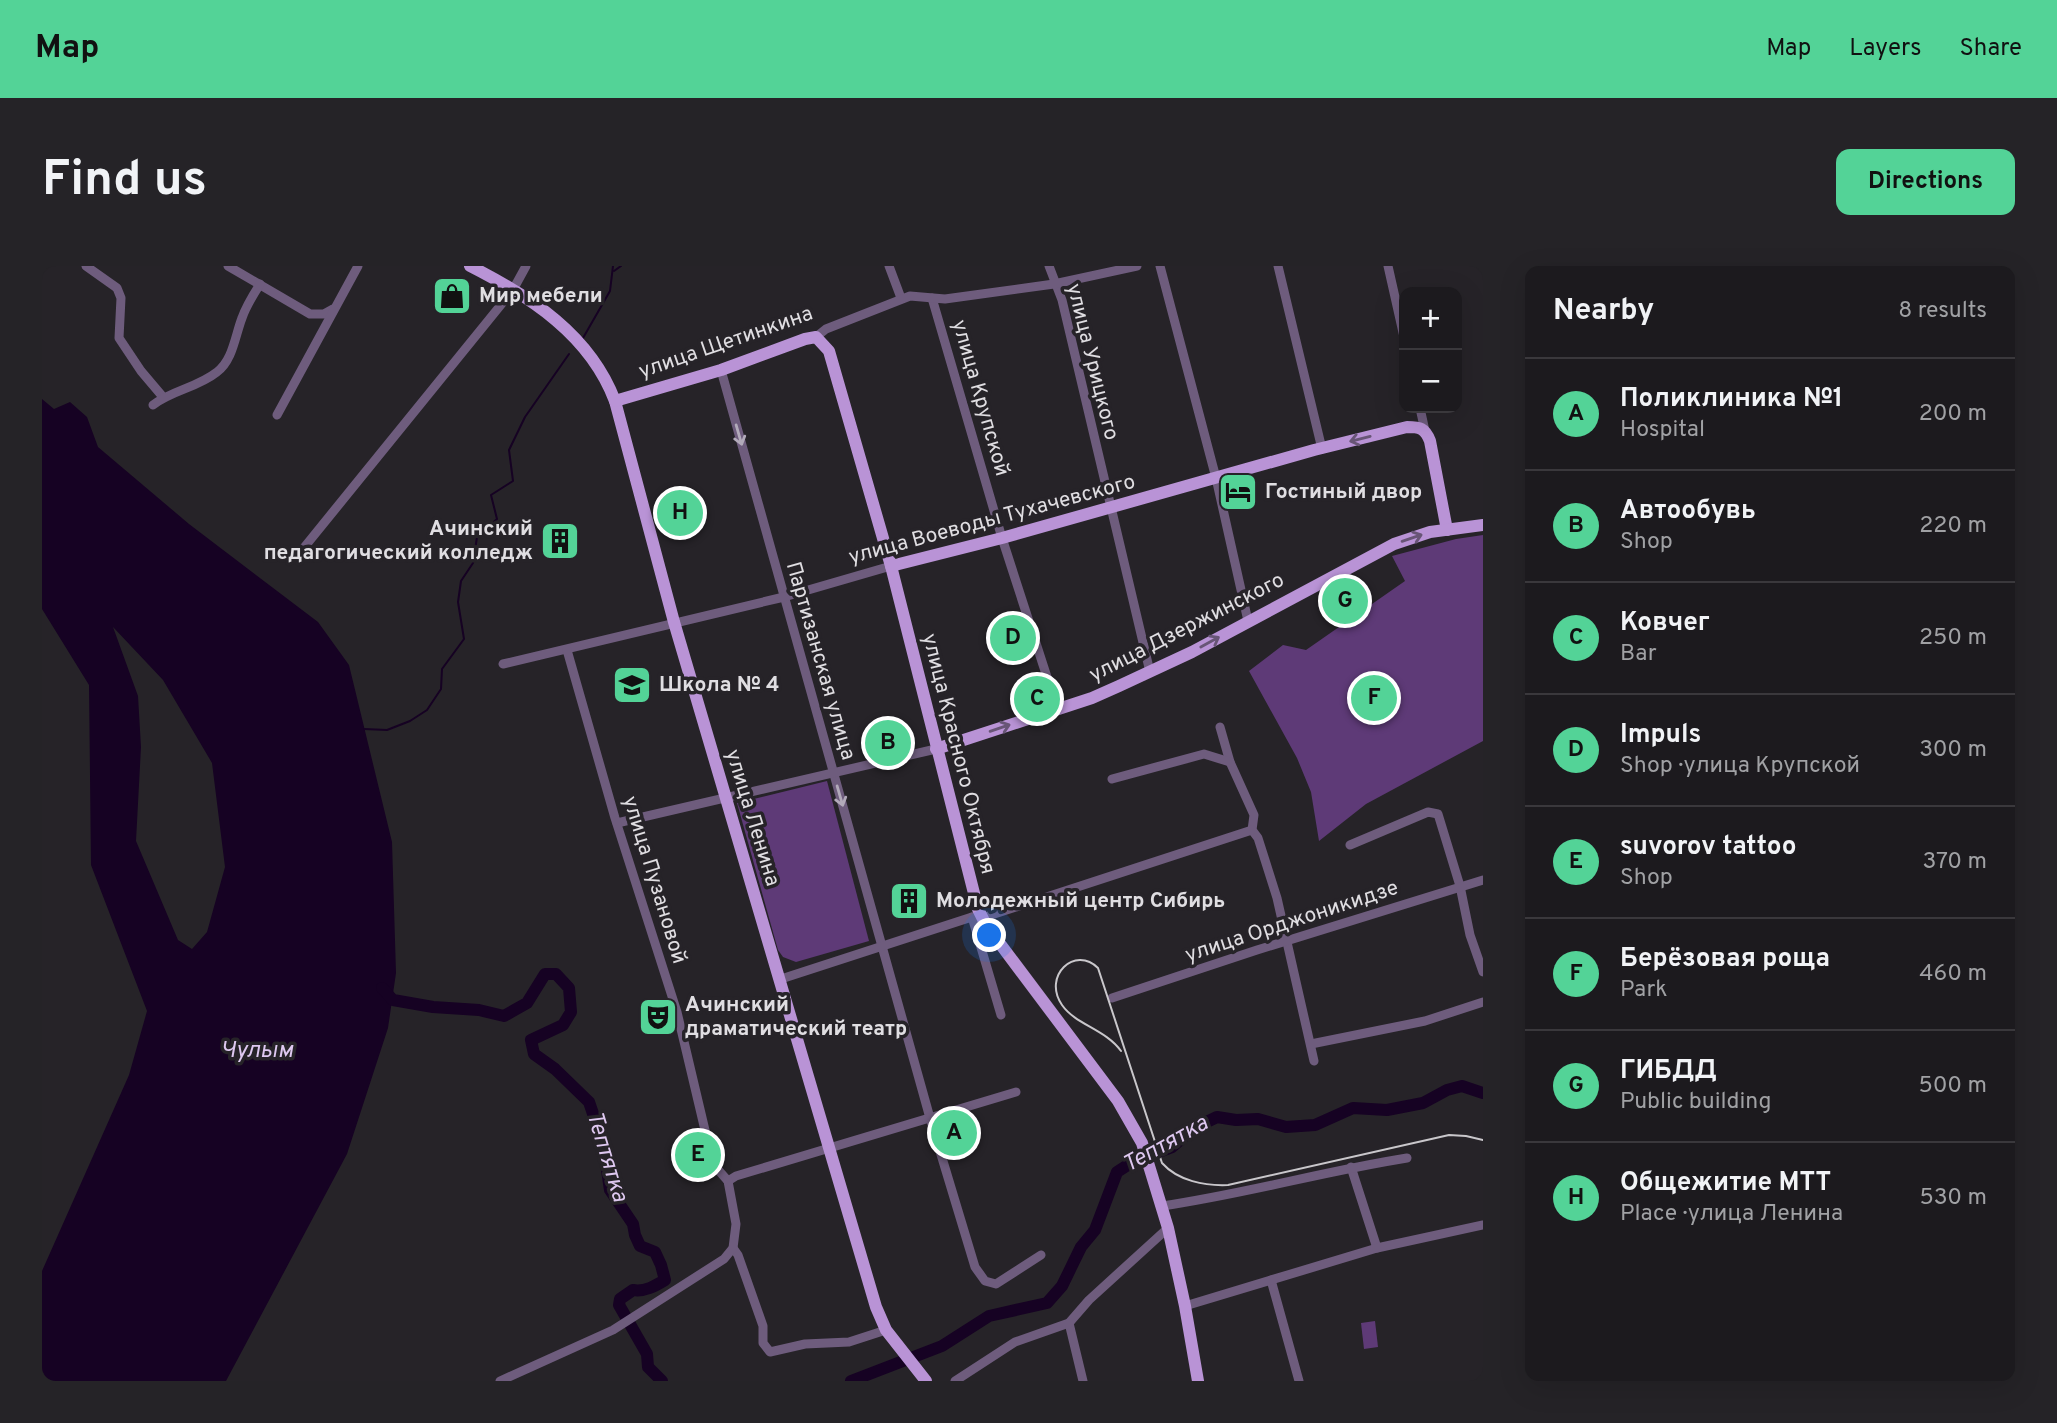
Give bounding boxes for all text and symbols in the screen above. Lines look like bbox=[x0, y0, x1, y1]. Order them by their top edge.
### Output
text: Map bbox=[35, 28, 99, 70]
text: Map bbox=[1766, 34, 1811, 64]
text: Layers bbox=[1849, 34, 1921, 64]
text: Share bbox=[1959, 34, 2022, 64]
button: Directions bbox=[1836, 149, 2015, 215]
text: Find us bbox=[42, 151, 207, 213]
shop icon: Мир мебели bbox=[431, 275, 473, 317]
street label: улица Урицкого bbox=[1060, 281, 1124, 443]
place label: Мир мебели bbox=[479, 283, 603, 310]
map controls bbox=[1399, 287, 1462, 413]
button: + bbox=[1399, 287, 1462, 350]
text: Nearby bbox=[1553, 293, 1654, 330]
text: 8 results bbox=[1898, 297, 1987, 326]
street label: улица Щетинкина bbox=[635, 301, 817, 385]
street label: улица Крупской bbox=[945, 317, 1015, 479]
button: − bbox=[1399, 350, 1462, 413]
text: Поликлиника №1 bbox=[1620, 383, 1843, 416]
text: A bbox=[1568, 400, 1584, 429]
text: 200 m bbox=[1919, 400, 1987, 429]
text: Hospital bbox=[1620, 416, 1705, 445]
one-way arrow bbox=[733, 424, 746, 446]
one-way arrow bbox=[1349, 433, 1372, 446]
street label: улица Воеводы Тухачевского bbox=[846, 469, 1138, 571]
hotel icon: Гостиный двор bbox=[1217, 471, 1259, 513]
place label: Гостиный двор bbox=[1265, 479, 1422, 506]
pin: H bbox=[657, 487, 703, 539]
text: Автообувь bbox=[1620, 495, 1756, 528]
text: B bbox=[1568, 512, 1584, 541]
text: 220 m bbox=[1919, 512, 1987, 541]
place label: Ачинский педагогический колледж bbox=[264, 516, 533, 567]
building icon: Ачинский педагогический колледж bbox=[539, 520, 581, 562]
text: Shop bbox=[1620, 528, 1673, 557]
one-way arrow bbox=[1401, 531, 1423, 543]
street label: Партизанская улица bbox=[779, 559, 861, 763]
street label: улица Дзержинского bbox=[1085, 567, 1289, 689]
pin: G bbox=[1322, 575, 1368, 627]
text: Ковчег bbox=[1620, 607, 1710, 640]
pin: D bbox=[990, 612, 1036, 664]
text: C bbox=[1569, 624, 1583, 653]
text: 250 m bbox=[1919, 624, 1987, 653]
street label: улица Красного Октября bbox=[915, 631, 1001, 877]
one-way arrow bbox=[1200, 635, 1220, 649]
text: Bar bbox=[1620, 640, 1657, 669]
school or university icon: Школа № 4 bbox=[611, 664, 653, 706]
place label: Школа № 4 bbox=[659, 672, 780, 699]
pin: F bbox=[1351, 672, 1397, 724]
pin: C bbox=[1014, 673, 1060, 725]
pin: B bbox=[865, 717, 911, 769]
text: Impuls bbox=[1620, 719, 1701, 752]
one-way arrow bbox=[989, 721, 1011, 733]
text: D bbox=[1568, 736, 1584, 765]
text: 300 m bbox=[1919, 736, 1987, 765]
street label: улица Ленина bbox=[718, 746, 786, 890]
text: Shop · улица Крупской bbox=[1620, 752, 1860, 781]
one-way arrow bbox=[834, 784, 847, 807]
street label: улица Пузановой bbox=[616, 793, 692, 967]
text: suvorov tattoo bbox=[1620, 831, 1796, 864]
text: E bbox=[1569, 848, 1583, 877]
text: 370 m bbox=[1922, 848, 1987, 877]
text: Shop bbox=[1620, 864, 1673, 893]
street label: улица Орджоникидзе bbox=[1182, 875, 1402, 969]
building icon: Молодежный центр Сибирь bbox=[888, 880, 930, 922]
place label: Молодежный центр Сибирь bbox=[936, 888, 1225, 915]
your location bbox=[972, 918, 1006, 952]
text: Берёзовая роща bbox=[1620, 943, 1830, 976]
text: F bbox=[1569, 960, 1583, 989]
text: 460 m bbox=[1919, 960, 1987, 989]
text: Park bbox=[1620, 976, 1667, 1005]
place label: Ачинский драматический театр bbox=[685, 992, 907, 1043]
theatre icon: Ачинский драматический театр bbox=[637, 996, 679, 1038]
water label: Чулым bbox=[221, 1037, 294, 1066]
text: ГИБДД bbox=[1620, 1055, 1717, 1088]
text: G bbox=[1568, 1072, 1584, 1101]
text: 500 m bbox=[1919, 1072, 1987, 1101]
text: Public building bbox=[1620, 1088, 1772, 1117]
pin: A bbox=[931, 1107, 977, 1159]
water label: Тептятка bbox=[579, 1108, 634, 1206]
water label: Тептятка bbox=[1118, 1110, 1214, 1180]
pin: E bbox=[675, 1129, 721, 1181]
text: Общежитие МТТ bbox=[1620, 1167, 1831, 1200]
text: H bbox=[1568, 1184, 1584, 1213]
text: 530 m bbox=[1919, 1184, 1987, 1213]
text: Place · улица Ленина bbox=[1620, 1200, 1843, 1229]

